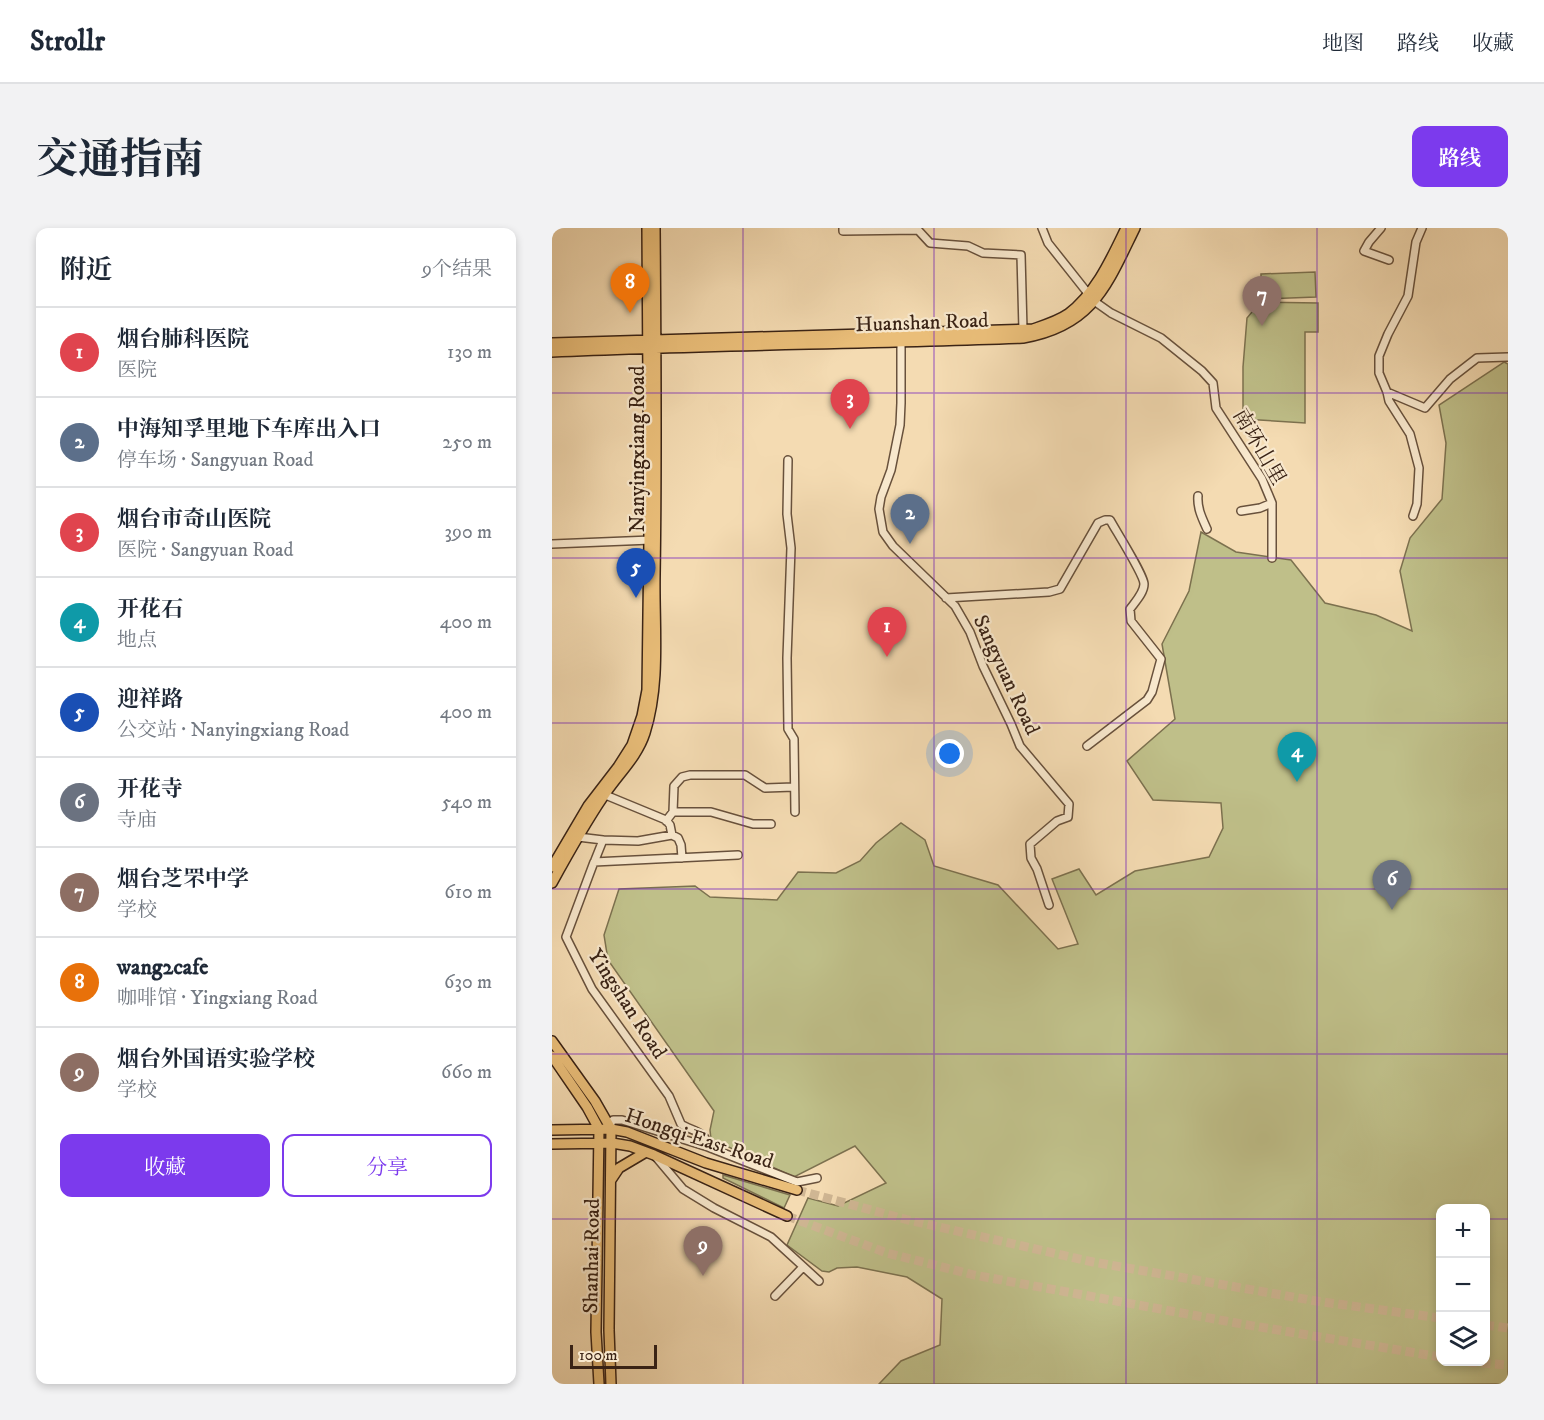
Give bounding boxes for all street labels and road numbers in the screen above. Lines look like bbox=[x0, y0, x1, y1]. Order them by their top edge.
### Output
street label: Huanshan Road bbox=[855, 308, 990, 338]
street label: Nanyingxiang Road bbox=[625, 365, 651, 532]
street label: 南环山里 bbox=[1227, 404, 1291, 490]
street label: Sangyuan Road bbox=[967, 611, 1045, 740]
street label: Yingshan Road bbox=[582, 944, 672, 1064]
street label: Hongqi East Road bbox=[622, 1103, 777, 1175]
street label: Shanhai Road bbox=[578, 1198, 606, 1314]

